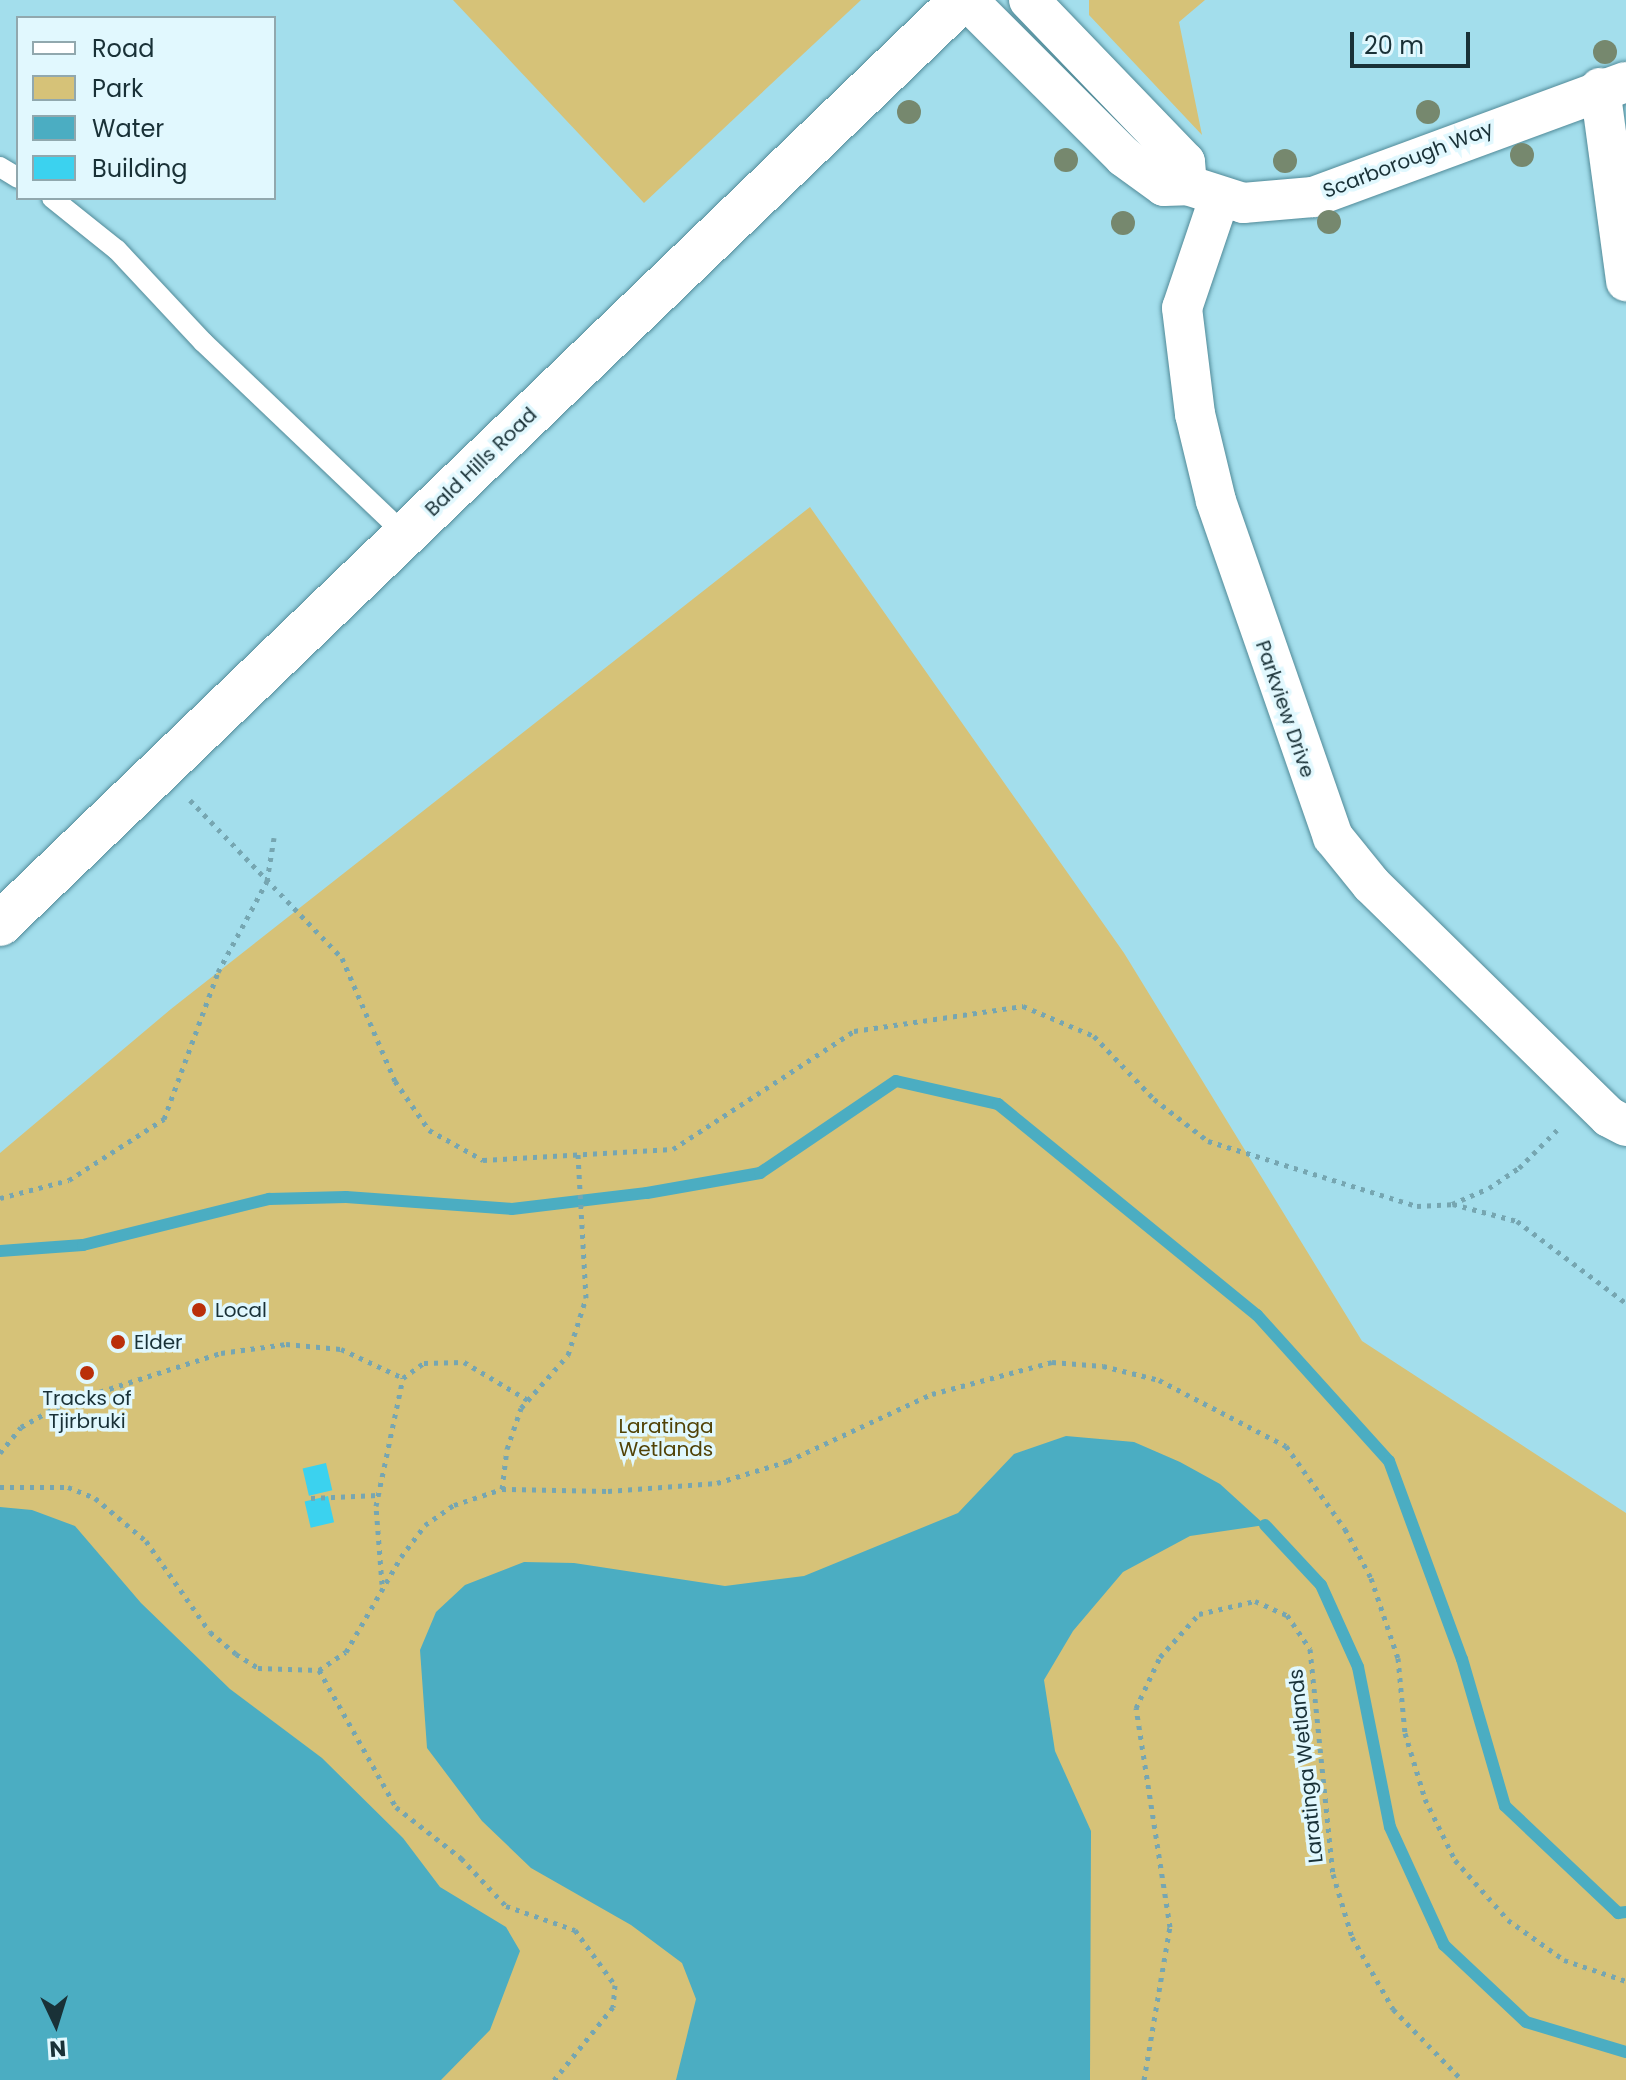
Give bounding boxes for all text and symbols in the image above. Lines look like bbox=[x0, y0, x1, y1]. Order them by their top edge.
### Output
legend bbox=[16, 16, 276, 200]
scale bar bbox=[1354, 16, 1474, 66]
text: 20 m bbox=[1364, 29, 1424, 62]
text: Road bbox=[92, 32, 154, 65]
text: Park bbox=[92, 72, 143, 105]
text: Water bbox=[92, 112, 164, 145]
street label: Scarborough Way bbox=[1320, 117, 1496, 203]
text: Building bbox=[92, 152, 188, 185]
street label: Bald Hills Road bbox=[420, 403, 542, 521]
street label: Parkview Drive bbox=[1250, 637, 1320, 781]
place label: Local bbox=[215, 1298, 267, 1322]
marker: Local bbox=[190, 1301, 208, 1319]
place label: Elder bbox=[134, 1330, 183, 1354]
marker: Elder bbox=[109, 1333, 127, 1351]
marker: Tracks of Tjirbruki bbox=[78, 1364, 96, 1382]
place label: Tracks of Tjirbruki bbox=[42, 1386, 132, 1433]
park label: Laratinga Wetlands bbox=[618, 1414, 714, 1461]
street label: Laratinga Wetlands bbox=[1284, 1668, 1328, 1864]
north arrow bbox=[16, 1984, 96, 2064]
text: N bbox=[48, 2032, 67, 2064]

